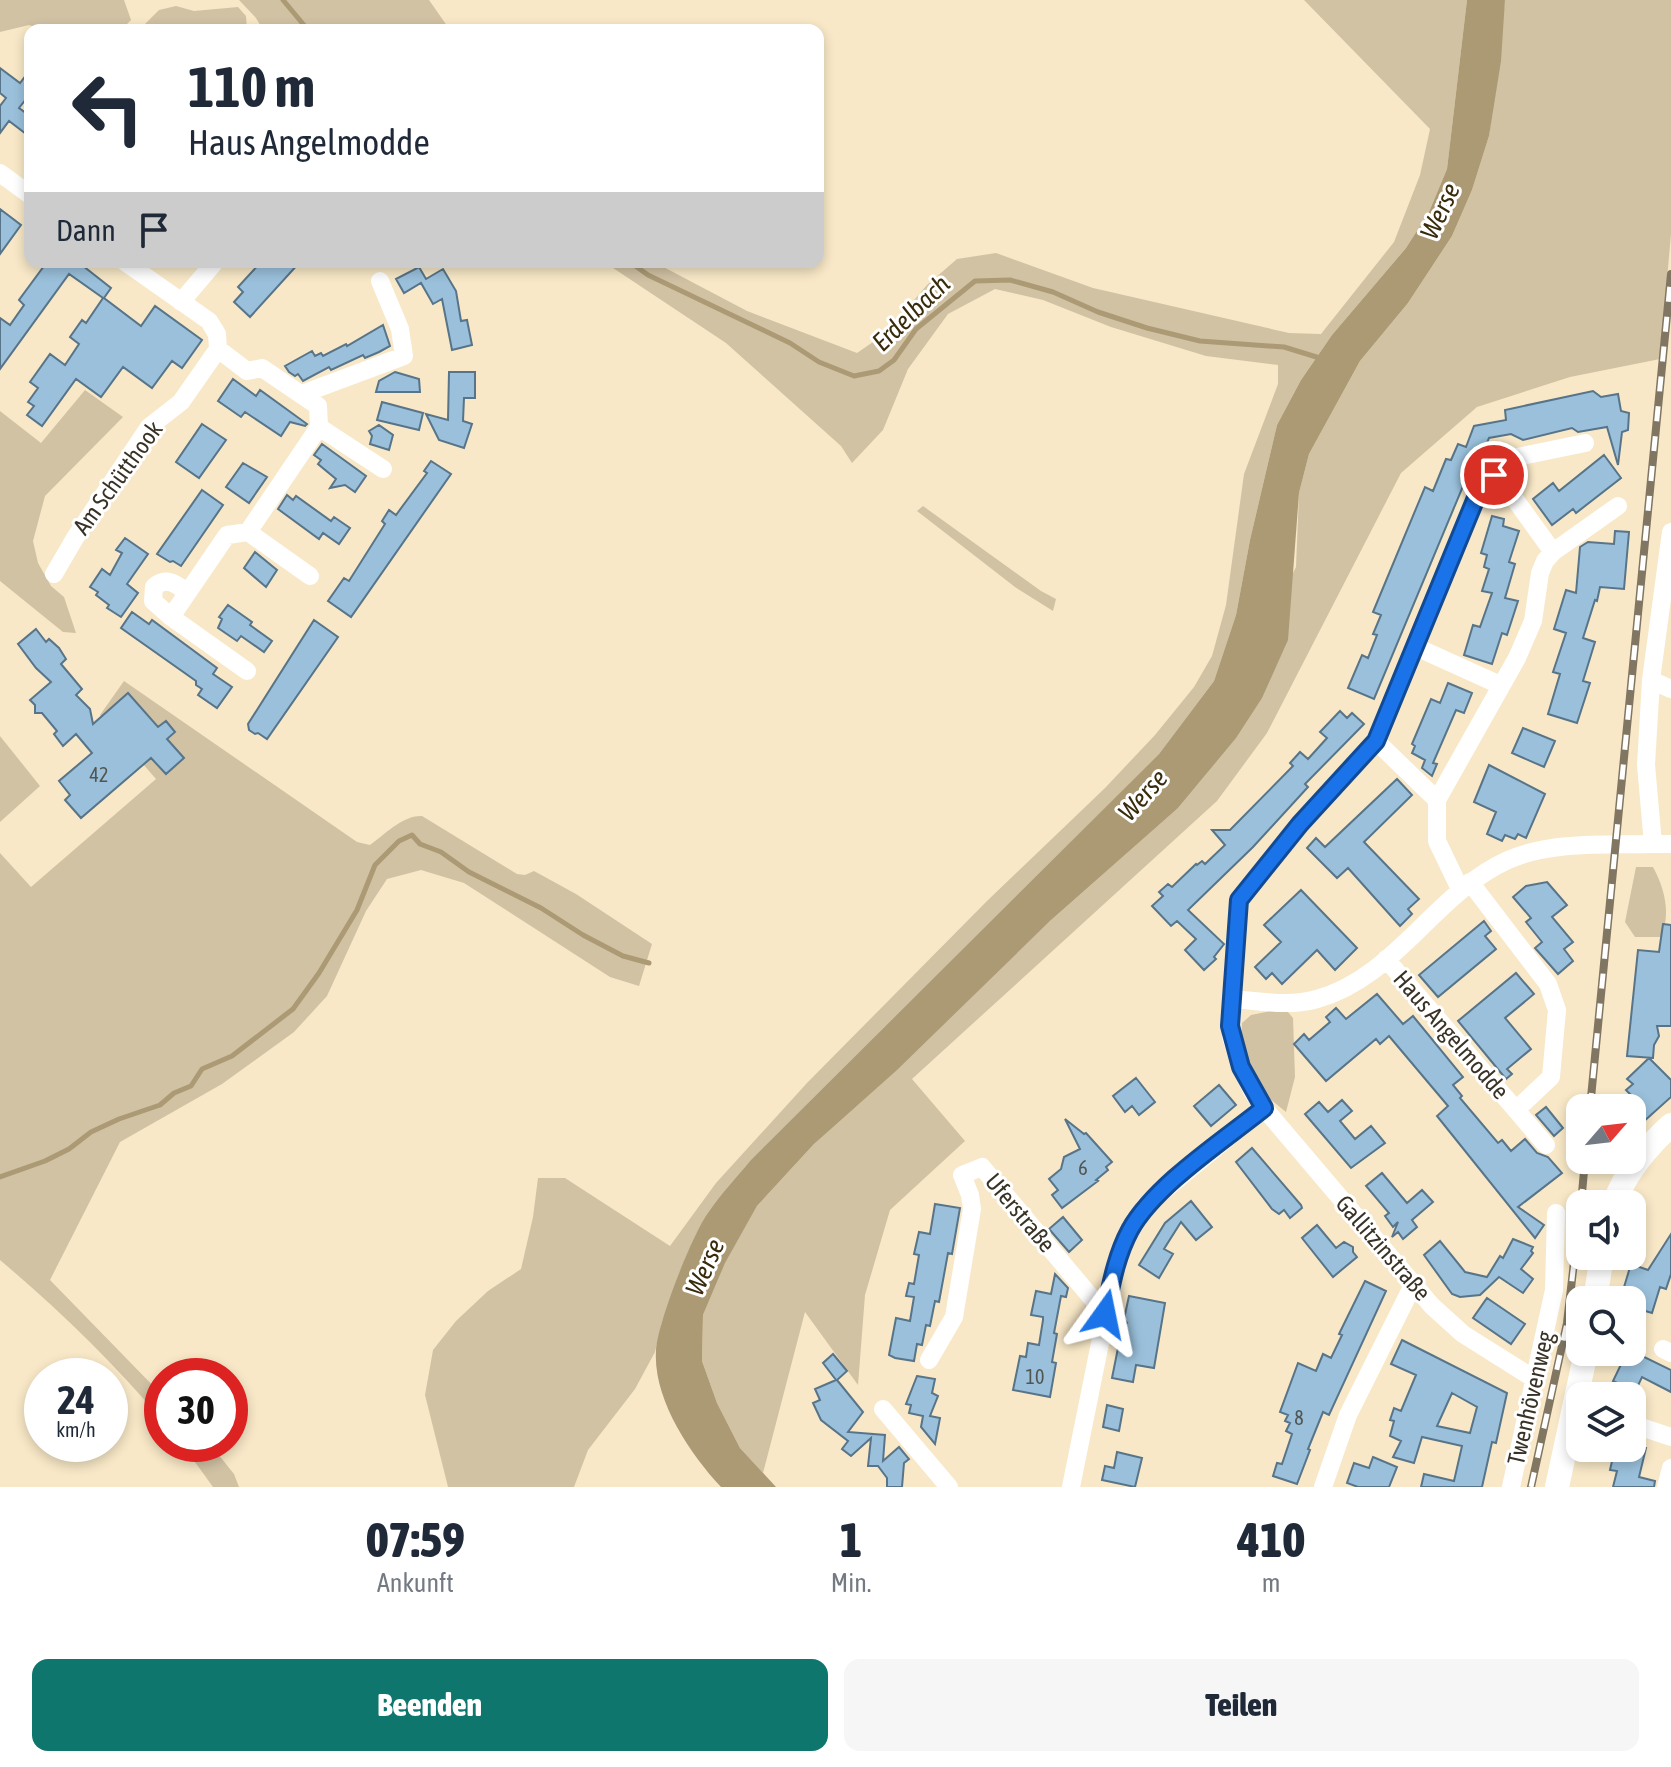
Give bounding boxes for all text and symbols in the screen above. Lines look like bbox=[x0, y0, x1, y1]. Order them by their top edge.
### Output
text: 110 m bbox=[188, 55, 315, 119]
icon: left bbox=[56, 56, 160, 160]
text: Haus Angelmodde bbox=[188, 121, 430, 163]
water label: Werse bbox=[1414, 178, 1466, 244]
icon: arrive bbox=[132, 208, 176, 252]
text: Dann bbox=[56, 213, 116, 247]
water label: Erdelbach bbox=[866, 269, 956, 357]
street label: Am Schütthook bbox=[68, 416, 168, 539]
pin bbox=[1460, 441, 1528, 509]
icon: arrive bbox=[1472, 453, 1516, 497]
house number: 42 bbox=[90, 763, 108, 786]
water label: Werse bbox=[1112, 763, 1174, 827]
street label: Haus Angelmodde bbox=[1388, 965, 1514, 1104]
north arrow bbox=[1566, 1094, 1646, 1174]
map controls bbox=[1566, 1094, 1646, 1462]
house number: 6 bbox=[1078, 1156, 1088, 1179]
street label: Uferstraße bbox=[980, 1168, 1061, 1257]
street label: Gallitzinstraße bbox=[1330, 1190, 1436, 1306]
button: sound bbox=[1566, 1190, 1646, 1270]
water label: Werse bbox=[679, 1234, 731, 1300]
position arrow bbox=[1063, 1272, 1147, 1356]
button: search bbox=[1566, 1286, 1646, 1366]
street label: Twenhövenweg bbox=[1502, 1328, 1559, 1467]
speed limit sign: 30 bbox=[144, 1358, 248, 1462]
house number: 10 bbox=[1026, 1365, 1044, 1388]
text: 24 bbox=[57, 1377, 95, 1422]
button: layers bbox=[1566, 1382, 1646, 1462]
house number: 8 bbox=[1294, 1406, 1304, 1429]
text: km/h bbox=[56, 1418, 96, 1441]
text: 07:59 bbox=[366, 1512, 465, 1567]
text: 1 bbox=[840, 1512, 862, 1567]
text: 410 bbox=[1237, 1512, 1305, 1567]
text: Ankunft bbox=[377, 1568, 454, 1598]
text: Min. bbox=[831, 1568, 871, 1598]
text: m bbox=[1262, 1568, 1281, 1598]
button: Beenden bbox=[32, 1659, 828, 1751]
button: Teilen bbox=[844, 1659, 1639, 1751]

